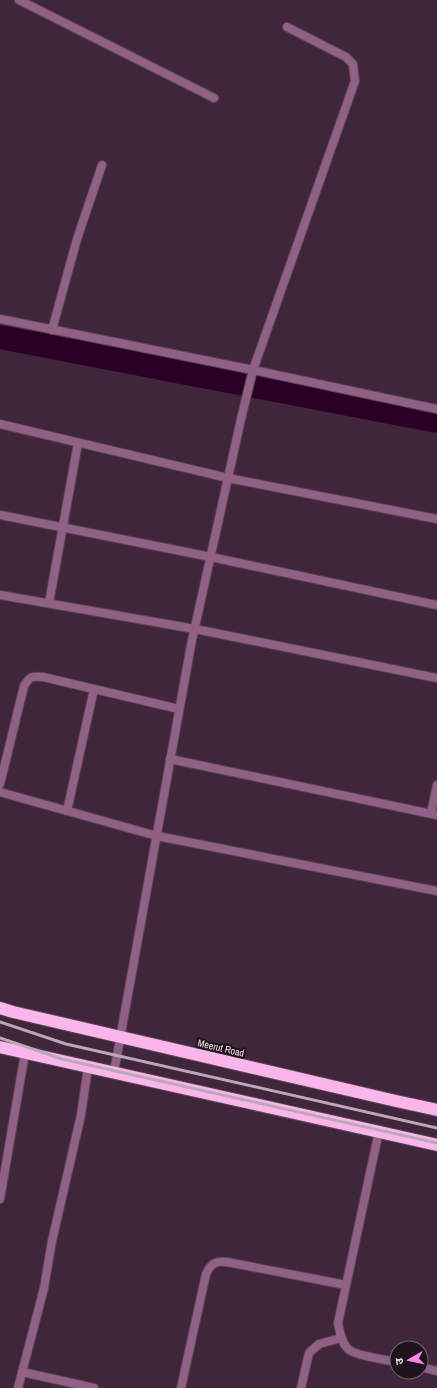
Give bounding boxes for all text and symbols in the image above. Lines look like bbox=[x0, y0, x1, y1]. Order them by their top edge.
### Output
street label: Meerut Road bbox=[196, 1036, 246, 1060]
north arrow bbox=[389, 1340, 429, 1380]
text: उ bbox=[392, 1357, 407, 1366]

